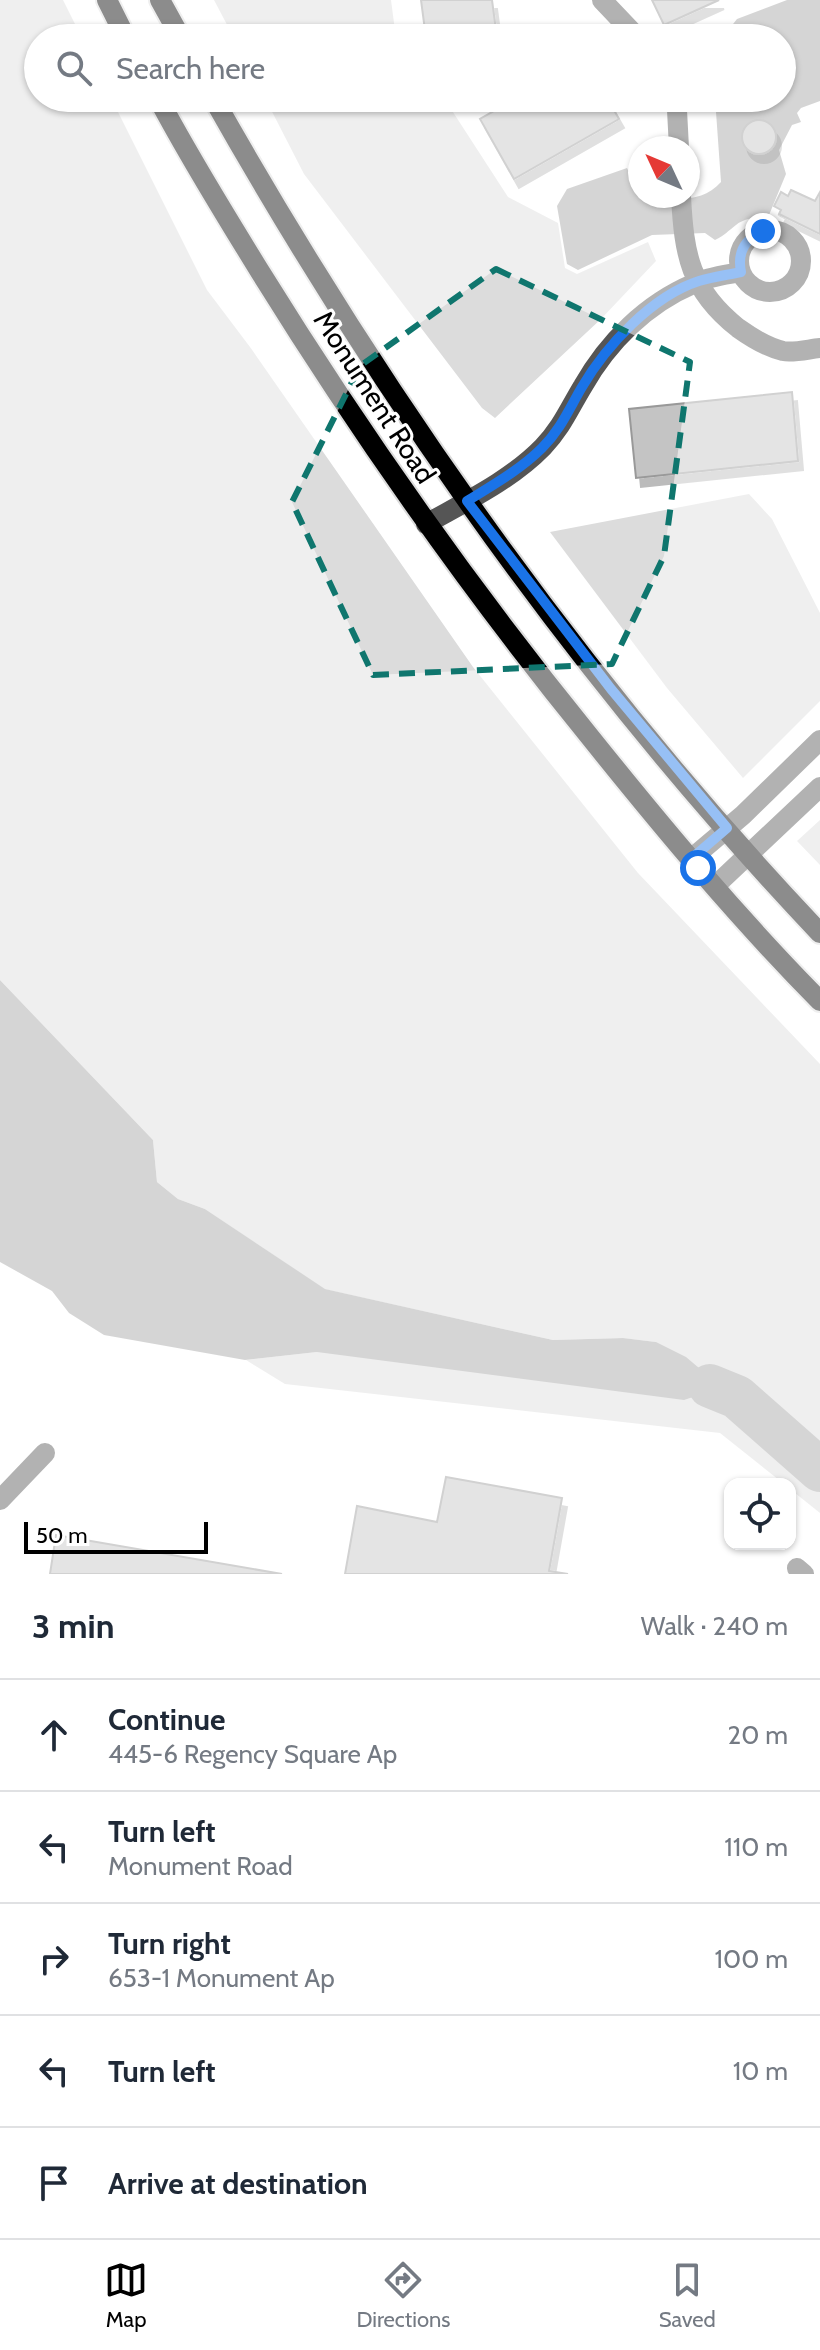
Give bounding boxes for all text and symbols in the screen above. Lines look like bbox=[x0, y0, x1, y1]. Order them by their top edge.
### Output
search box bbox=[24, 24, 796, 112]
icon: search bbox=[52, 46, 96, 90]
text: Search here bbox=[116, 50, 265, 87]
north arrow bbox=[628, 136, 700, 208]
route end bbox=[745, 213, 781, 249]
street label: Monument Road bbox=[307, 304, 443, 490]
route start bbox=[680, 850, 716, 886]
map controls bbox=[724, 1478, 796, 1550]
button: locate bbox=[724, 1478, 796, 1550]
scale bar bbox=[24, 1518, 208, 1554]
text: 50 m bbox=[36, 1522, 88, 1549]
text: 3 min bbox=[32, 1605, 114, 1647]
text: Walk · 240 m bbox=[641, 1610, 788, 1642]
text: Continue bbox=[108, 1701, 225, 1738]
icon: ahead bbox=[32, 1713, 76, 1757]
text: 20 m bbox=[728, 1719, 788, 1751]
text: 445-6 Regency Square Ap bbox=[108, 1738, 397, 1770]
text: Turn left bbox=[108, 1813, 216, 1850]
icon: left bbox=[32, 1825, 76, 1869]
text: 110 m bbox=[724, 1831, 788, 1863]
text: Monument Road bbox=[108, 1850, 293, 1882]
text: Turn right bbox=[108, 1925, 231, 1962]
icon: right bbox=[32, 1937, 76, 1981]
text: 100 m bbox=[715, 1943, 788, 1975]
text: 653-1 Monument Ap bbox=[108, 1962, 335, 1994]
icon: left bbox=[32, 2049, 76, 2093]
text: Turn left bbox=[108, 2053, 216, 2090]
text: 10 m bbox=[733, 2055, 788, 2087]
icon: arrive bbox=[32, 2161, 76, 2205]
text: Arrive at destination bbox=[108, 2165, 368, 2202]
tab: Map bbox=[104, 2258, 148, 2333]
tab: Directions bbox=[356, 2258, 450, 2333]
tab: Saved bbox=[659, 2258, 716, 2333]

